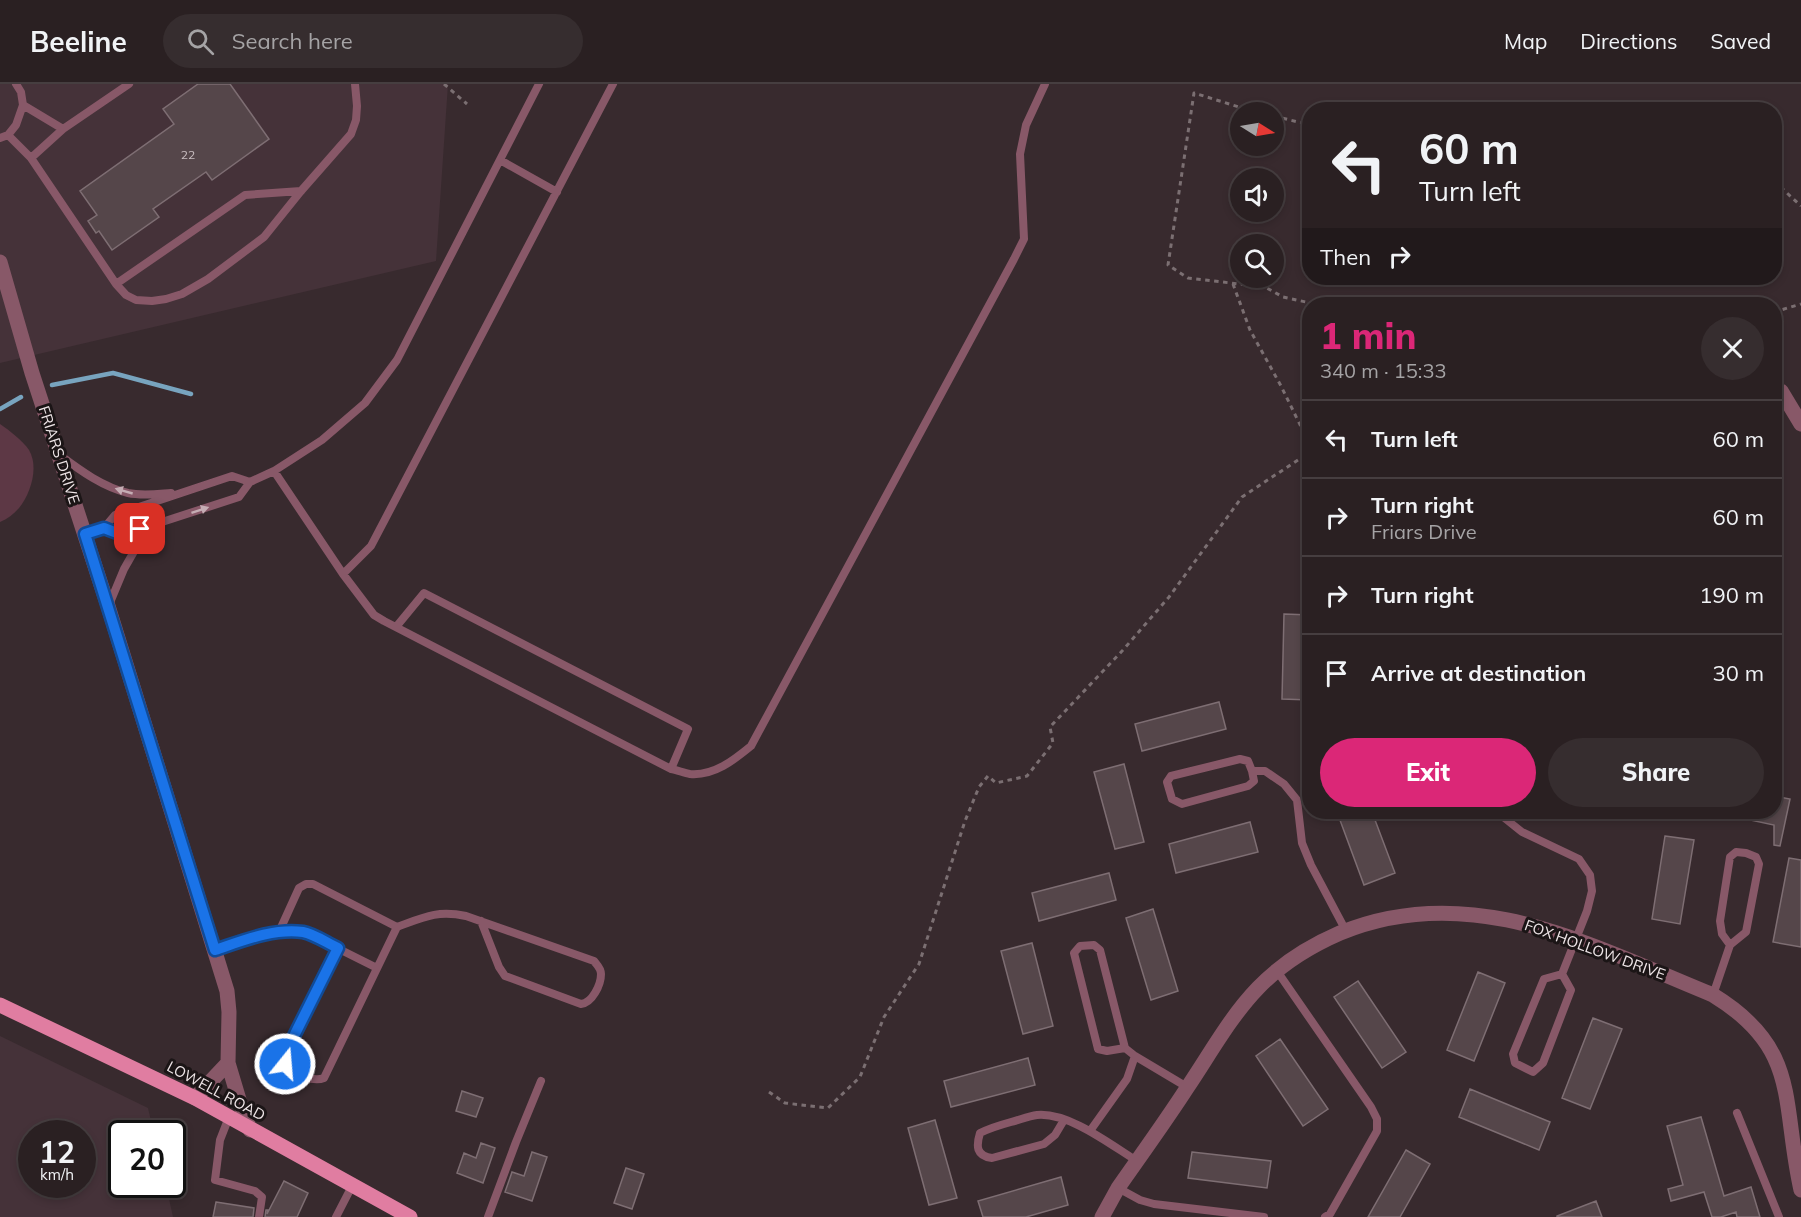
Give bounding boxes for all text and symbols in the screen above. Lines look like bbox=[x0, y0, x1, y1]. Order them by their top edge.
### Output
search box bbox=[163, 14, 583, 68]
text: Beeline bbox=[30, 24, 127, 59]
icon: search bbox=[184, 25, 217, 58]
text: Search here bbox=[232, 27, 353, 55]
text: Map bbox=[1504, 28, 1547, 54]
text: Directions bbox=[1580, 28, 1677, 54]
text: Saved bbox=[1710, 28, 1771, 54]
north arrow bbox=[1230, 102, 1284, 156]
map controls bbox=[1230, 102, 1284, 288]
text: 60 m bbox=[1419, 122, 1519, 175]
icon: left bbox=[1320, 126, 1398, 204]
house number: 22 bbox=[181, 147, 195, 162]
button: sound bbox=[1230, 168, 1284, 222]
text: Turn left bbox=[1419, 174, 1521, 208]
button: search bbox=[1230, 234, 1284, 288]
icon: right bbox=[1383, 240, 1416, 273]
text: Then bbox=[1320, 243, 1371, 271]
text: 1 min bbox=[1320, 313, 1416, 358]
button: close bbox=[1701, 317, 1764, 380]
text: 340 m · 15:33 bbox=[1320, 358, 1446, 383]
street label: FRIARS DRIVE bbox=[35, 403, 84, 507]
icon: left bbox=[1320, 423, 1353, 456]
text: Turn left bbox=[1371, 425, 1458, 453]
text: 60 m bbox=[1713, 425, 1764, 453]
one-way arrow bbox=[114, 486, 132, 495]
text: Turn right bbox=[1371, 491, 1474, 519]
icon: right bbox=[1320, 501, 1353, 534]
pin bbox=[114, 503, 165, 554]
text: 60 m bbox=[1713, 503, 1764, 531]
one-way arrow bbox=[191, 505, 209, 514]
icon: arrive bbox=[123, 512, 156, 545]
text: Friars Drive bbox=[1371, 519, 1477, 544]
icon: right bbox=[1320, 579, 1353, 612]
text: Turn right bbox=[1371, 581, 1474, 609]
text: 190 m bbox=[1699, 581, 1764, 609]
icon: arrive bbox=[1320, 657, 1353, 690]
text: Arrive at destination bbox=[1371, 659, 1586, 687]
text: 30 m bbox=[1713, 659, 1764, 687]
button: Exit bbox=[1320, 738, 1536, 807]
button: Share bbox=[1548, 738, 1764, 807]
street label: FOX HOLLOW DRIVE bbox=[1522, 915, 1668, 984]
position arrow bbox=[253, 1032, 317, 1096]
street label: LOWELL ROAD bbox=[164, 1057, 269, 1124]
speed limit sign: 20 bbox=[108, 1120, 186, 1198]
text: 12 bbox=[39, 1133, 75, 1171]
text: km/h bbox=[40, 1165, 74, 1184]

